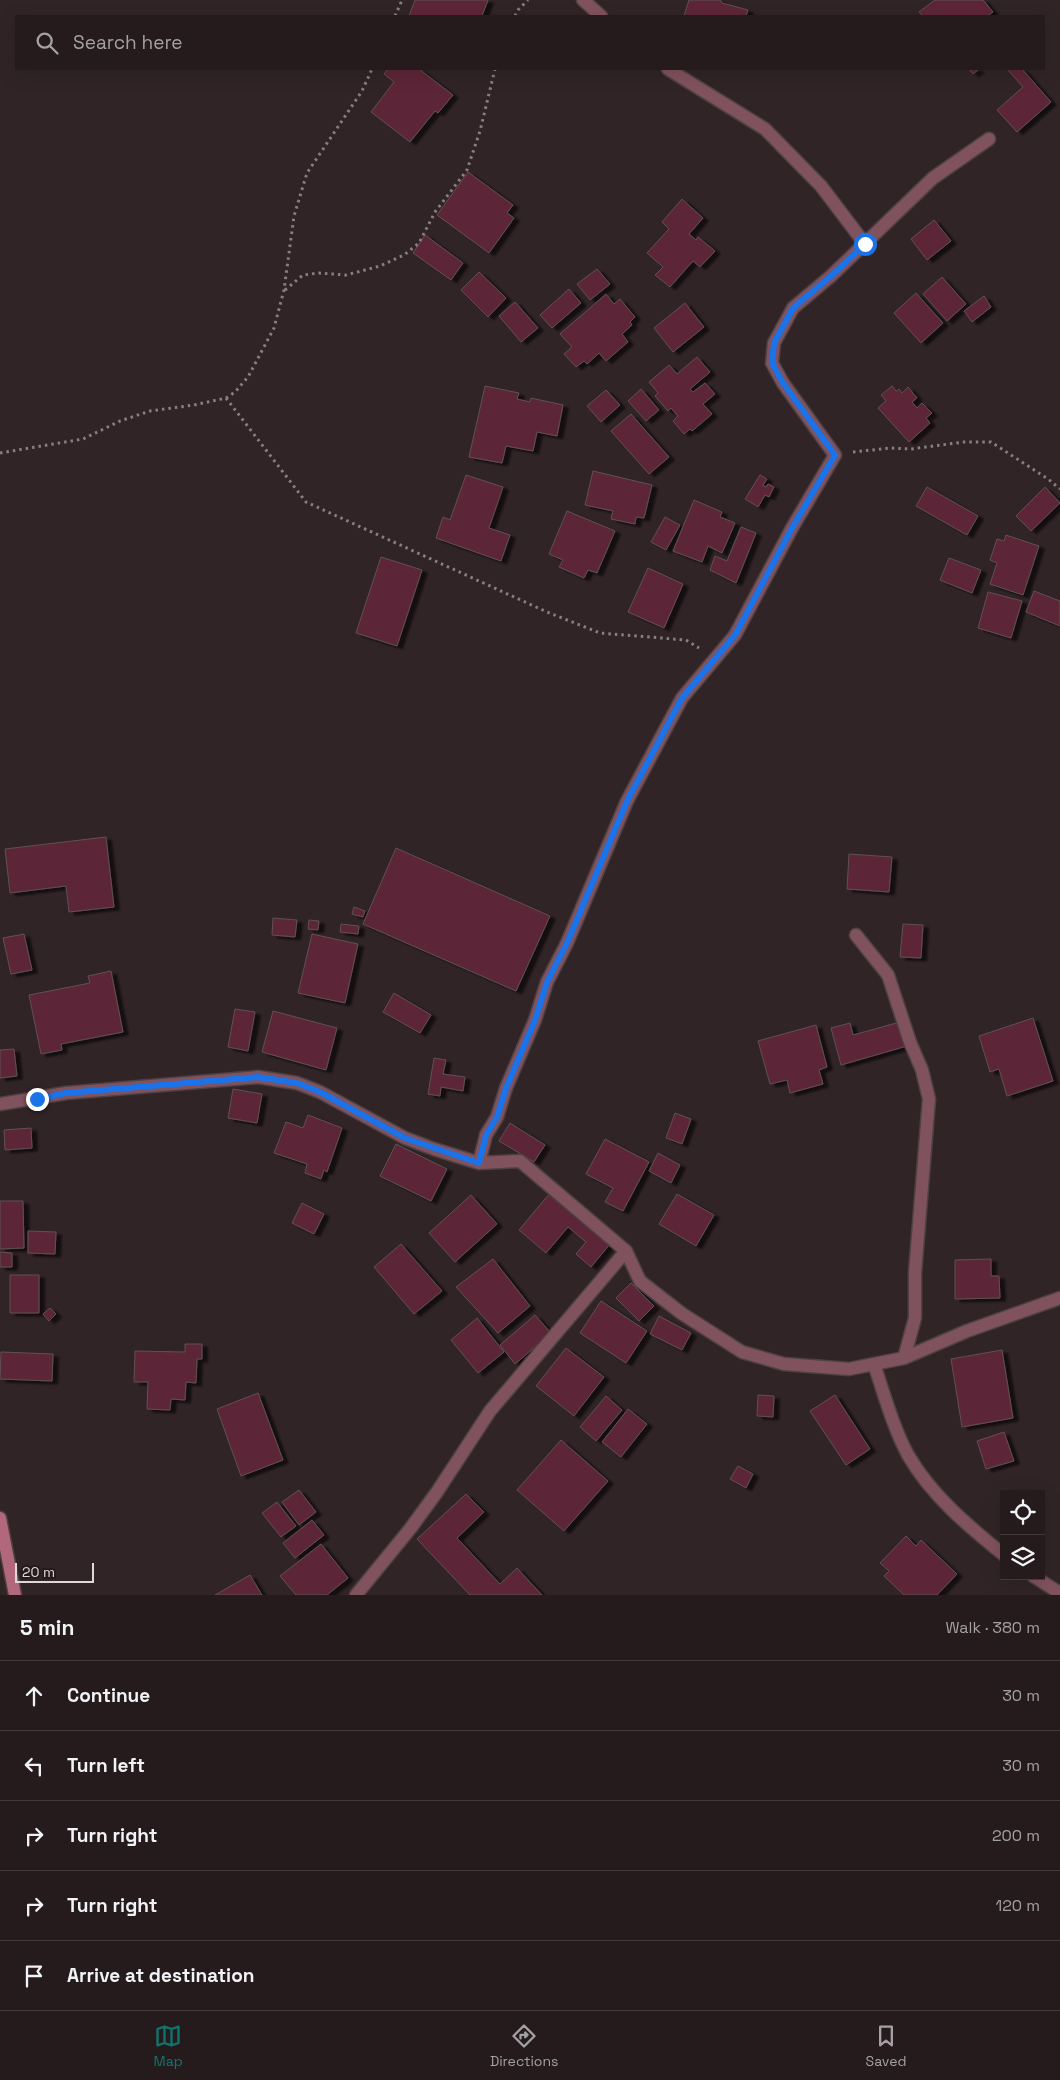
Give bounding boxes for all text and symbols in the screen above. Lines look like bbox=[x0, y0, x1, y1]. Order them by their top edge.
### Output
search box bbox=[15, 15, 1045, 70]
icon: search bbox=[33, 29, 61, 57]
text: Search here bbox=[73, 30, 183, 55]
route start bbox=[854, 233, 877, 256]
route end bbox=[26, 1088, 49, 1111]
map controls bbox=[1000, 1490, 1045, 1580]
button: locate bbox=[1000, 1490, 1045, 1535]
button: layers bbox=[1000, 1535, 1045, 1580]
scale bar bbox=[15, 1560, 94, 1583]
text: 20 m bbox=[22, 1563, 55, 1581]
text: 5 min bbox=[20, 1614, 74, 1641]
text: Walk · 380 m bbox=[945, 1617, 1040, 1638]
icon: ahead bbox=[20, 1682, 48, 1710]
text: Continue bbox=[67, 1683, 150, 1708]
text: 30 m bbox=[1002, 1685, 1040, 1706]
icon: left bbox=[20, 1752, 48, 1780]
text: Turn left bbox=[67, 1753, 145, 1778]
text: 30 m bbox=[1002, 1755, 1040, 1776]
icon: right bbox=[20, 1822, 48, 1850]
text: Turn right bbox=[67, 1823, 157, 1848]
text: 200 m bbox=[992, 1825, 1040, 1846]
icon: right bbox=[20, 1892, 48, 1920]
text: Turn right bbox=[67, 1893, 157, 1918]
text: 120 m bbox=[996, 1895, 1040, 1916]
icon: arrive bbox=[20, 1962, 48, 1990]
text: Arrive at destination bbox=[67, 1963, 255, 1988]
tab: Map bbox=[154, 2022, 183, 2070]
tab: Directions bbox=[490, 2022, 558, 2070]
tab: Saved bbox=[866, 2022, 906, 2070]

